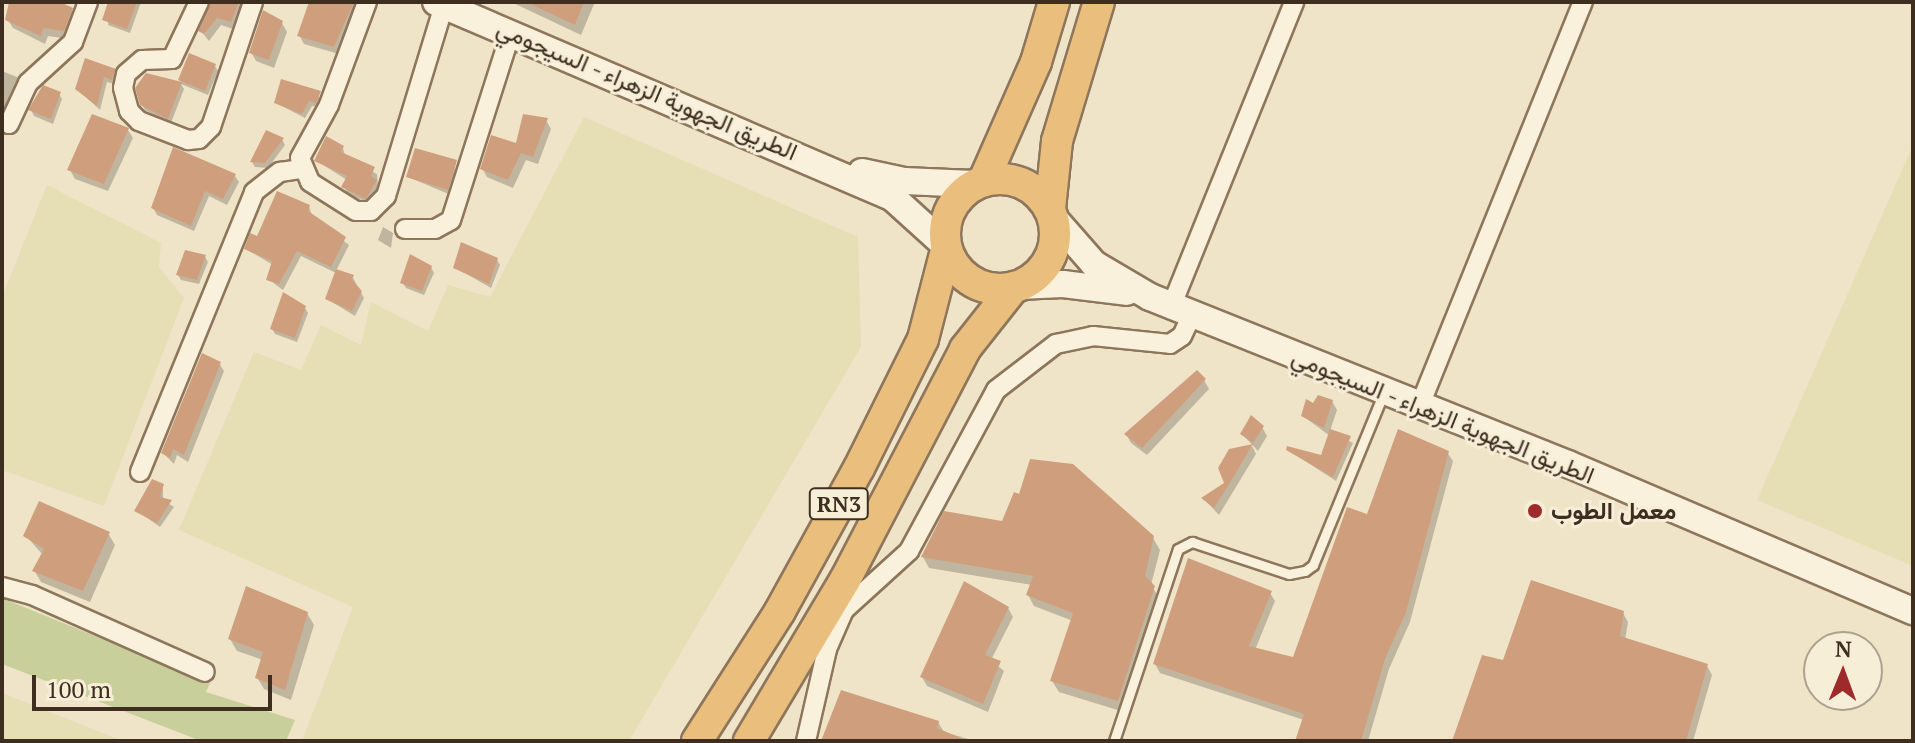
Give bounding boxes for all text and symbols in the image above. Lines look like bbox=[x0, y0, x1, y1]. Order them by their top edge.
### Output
street label: الطريق الجهوية الزهراء - السيجومي bbox=[492, 13, 802, 167]
street label: الطريق الجهوية الزهراء - السيجومي bbox=[1287, 342, 1599, 490]
road number: RN3 bbox=[807, 486, 871, 522]
place label: معمل الطوب bbox=[1551, 497, 1676, 525]
marker: معمل الطوب bbox=[1526, 502, 1544, 520]
north arrow bbox=[1803, 631, 1883, 711]
text: N bbox=[1835, 634, 1852, 663]
scale bar bbox=[36, 659, 276, 709]
text: 100 m bbox=[46, 673, 111, 705]

